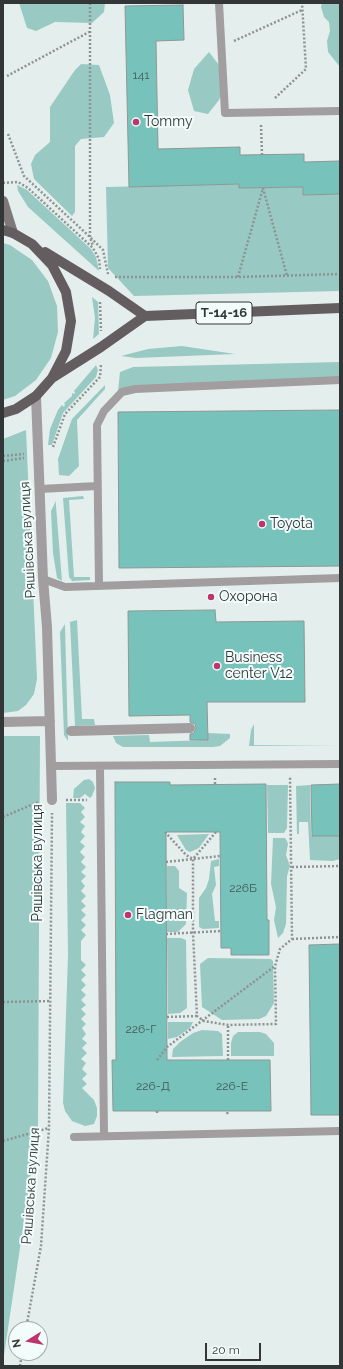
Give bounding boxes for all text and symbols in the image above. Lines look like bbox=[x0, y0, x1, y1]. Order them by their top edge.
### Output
house number: 141 bbox=[133, 68, 149, 82]
place label: Tommy bbox=[144, 114, 192, 130]
marker: Tommy bbox=[131, 117, 141, 127]
road number: Т-14-16 bbox=[196, 302, 252, 324]
street label: Ряшівська вулиця bbox=[17, 481, 39, 599]
place label: Toyota bbox=[270, 516, 313, 532]
marker: Toyota bbox=[257, 519, 267, 529]
place label: Охорона bbox=[219, 589, 278, 605]
marker: Охорона bbox=[206, 592, 216, 602]
place label: Business center V12 bbox=[225, 650, 293, 682]
marker: Business center V12 bbox=[212, 661, 222, 671]
street label: Ряшівська вулиця bbox=[30, 804, 46, 922]
house number: 226Б bbox=[229, 881, 257, 895]
place label: Flagman bbox=[136, 907, 193, 923]
marker: Flagman bbox=[123, 910, 133, 920]
house number: 226-Г bbox=[126, 1022, 156, 1036]
house number: 226-Д bbox=[136, 1079, 170, 1093]
house number: 226-Е bbox=[216, 1079, 248, 1093]
street label: Ряшівська вулиця bbox=[19, 1127, 43, 1245]
north arrow bbox=[8, 1321, 48, 1361]
scale bar bbox=[207, 1335, 263, 1361]
text: N bbox=[10, 1338, 24, 1349]
text: 20 m bbox=[212, 1343, 240, 1357]

